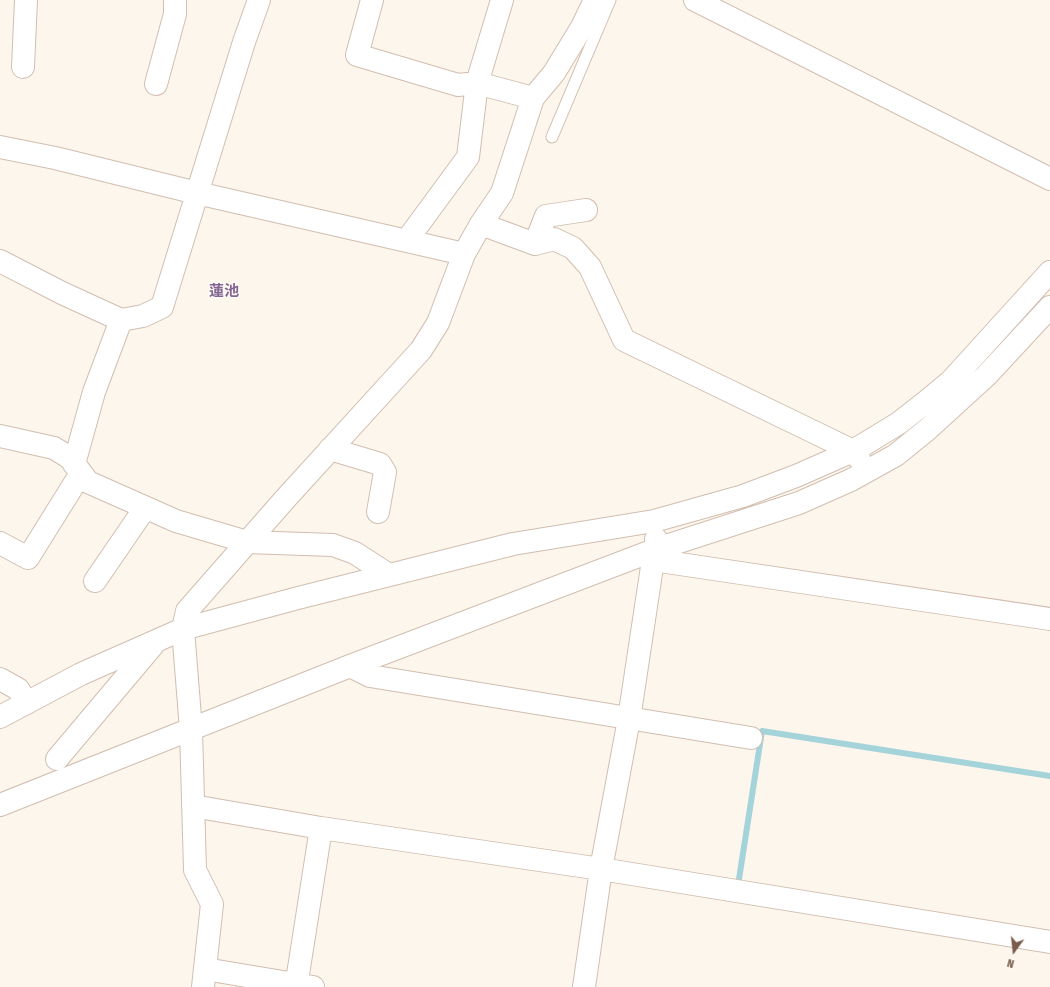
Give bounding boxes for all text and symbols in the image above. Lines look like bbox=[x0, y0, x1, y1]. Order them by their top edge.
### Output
district label: 蓮池 bbox=[209, 283, 239, 301]
north arrow bbox=[994, 931, 1034, 971]
text: N bbox=[1006, 956, 1016, 970]

